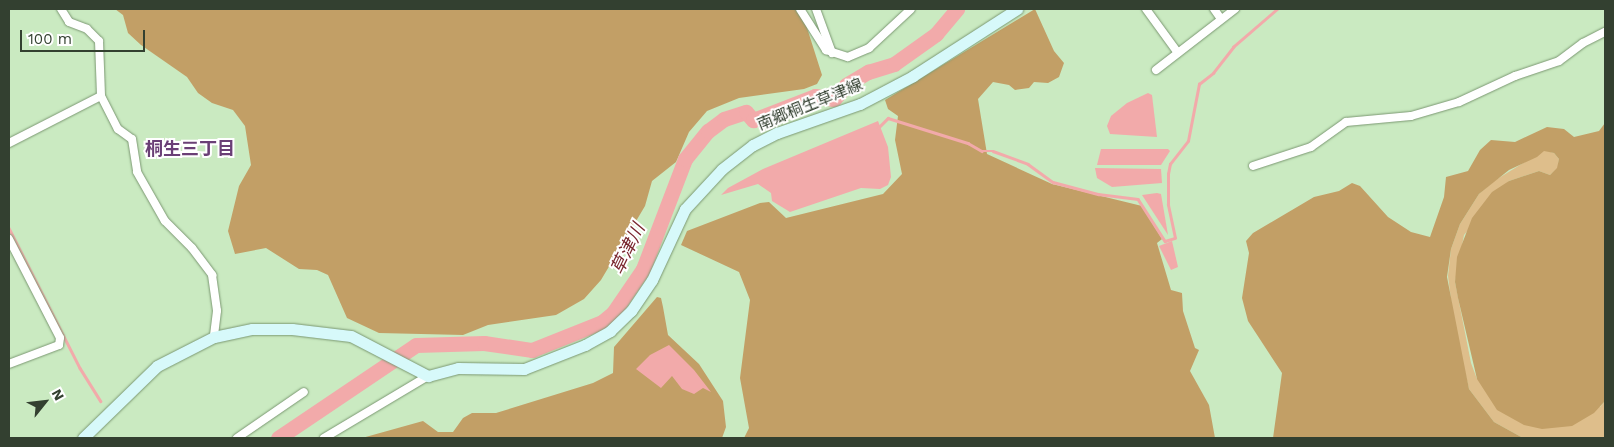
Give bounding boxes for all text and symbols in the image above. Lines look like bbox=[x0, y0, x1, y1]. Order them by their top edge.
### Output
scale bar bbox=[22, 20, 148, 52]
text: 100 m bbox=[28, 30, 72, 48]
street label: 南郷桐生草津線 bbox=[754, 75, 866, 135]
district label: 桐生三丁目 bbox=[145, 138, 235, 160]
water label: 草津川 bbox=[606, 220, 650, 278]
north arrow bbox=[20, 377, 70, 427]
text: N bbox=[49, 386, 68, 403]

